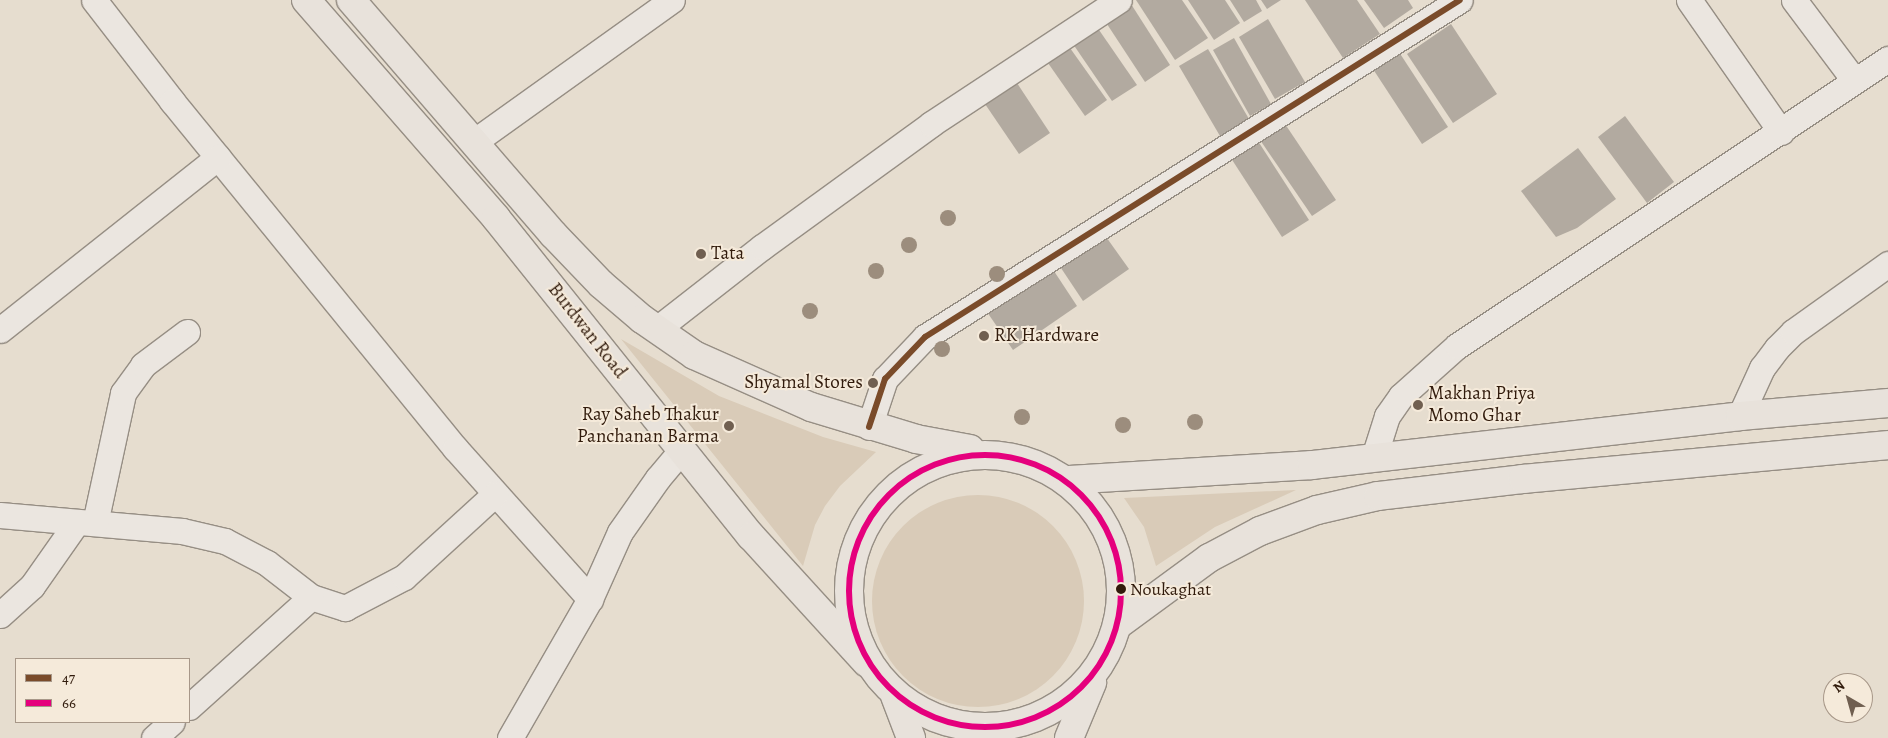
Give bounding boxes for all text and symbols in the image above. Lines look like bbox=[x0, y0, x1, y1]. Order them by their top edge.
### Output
place label: Tata bbox=[711, 243, 744, 265]
marker: Tata bbox=[695, 248, 707, 260]
street label: Burdwan Road bbox=[543, 279, 631, 383]
place label: RK Hardware bbox=[994, 325, 1099, 347]
marker: RK Hardware bbox=[978, 330, 990, 342]
place label: Shyamal Stores bbox=[744, 372, 863, 394]
marker: Shyamal Stores bbox=[867, 377, 879, 389]
place label: Makhan Priya Momo Ghar bbox=[1428, 383, 1535, 427]
marker: Makhan Priya Momo Ghar bbox=[1412, 399, 1424, 411]
place label: Ray Saheb Thakur Panchanan Barma bbox=[577, 404, 719, 448]
marker: Ray Saheb Thakur Panchanan Barma bbox=[723, 420, 735, 432]
place label: Noukaghat bbox=[1130, 578, 1211, 600]
marker: Noukaghat bbox=[1116, 584, 1126, 594]
legend bbox=[15, 658, 190, 723]
text: 47 bbox=[62, 668, 75, 688]
north arrow bbox=[1823, 673, 1873, 723]
text: N bbox=[1829, 676, 1849, 697]
text: 66 bbox=[62, 693, 76, 713]

